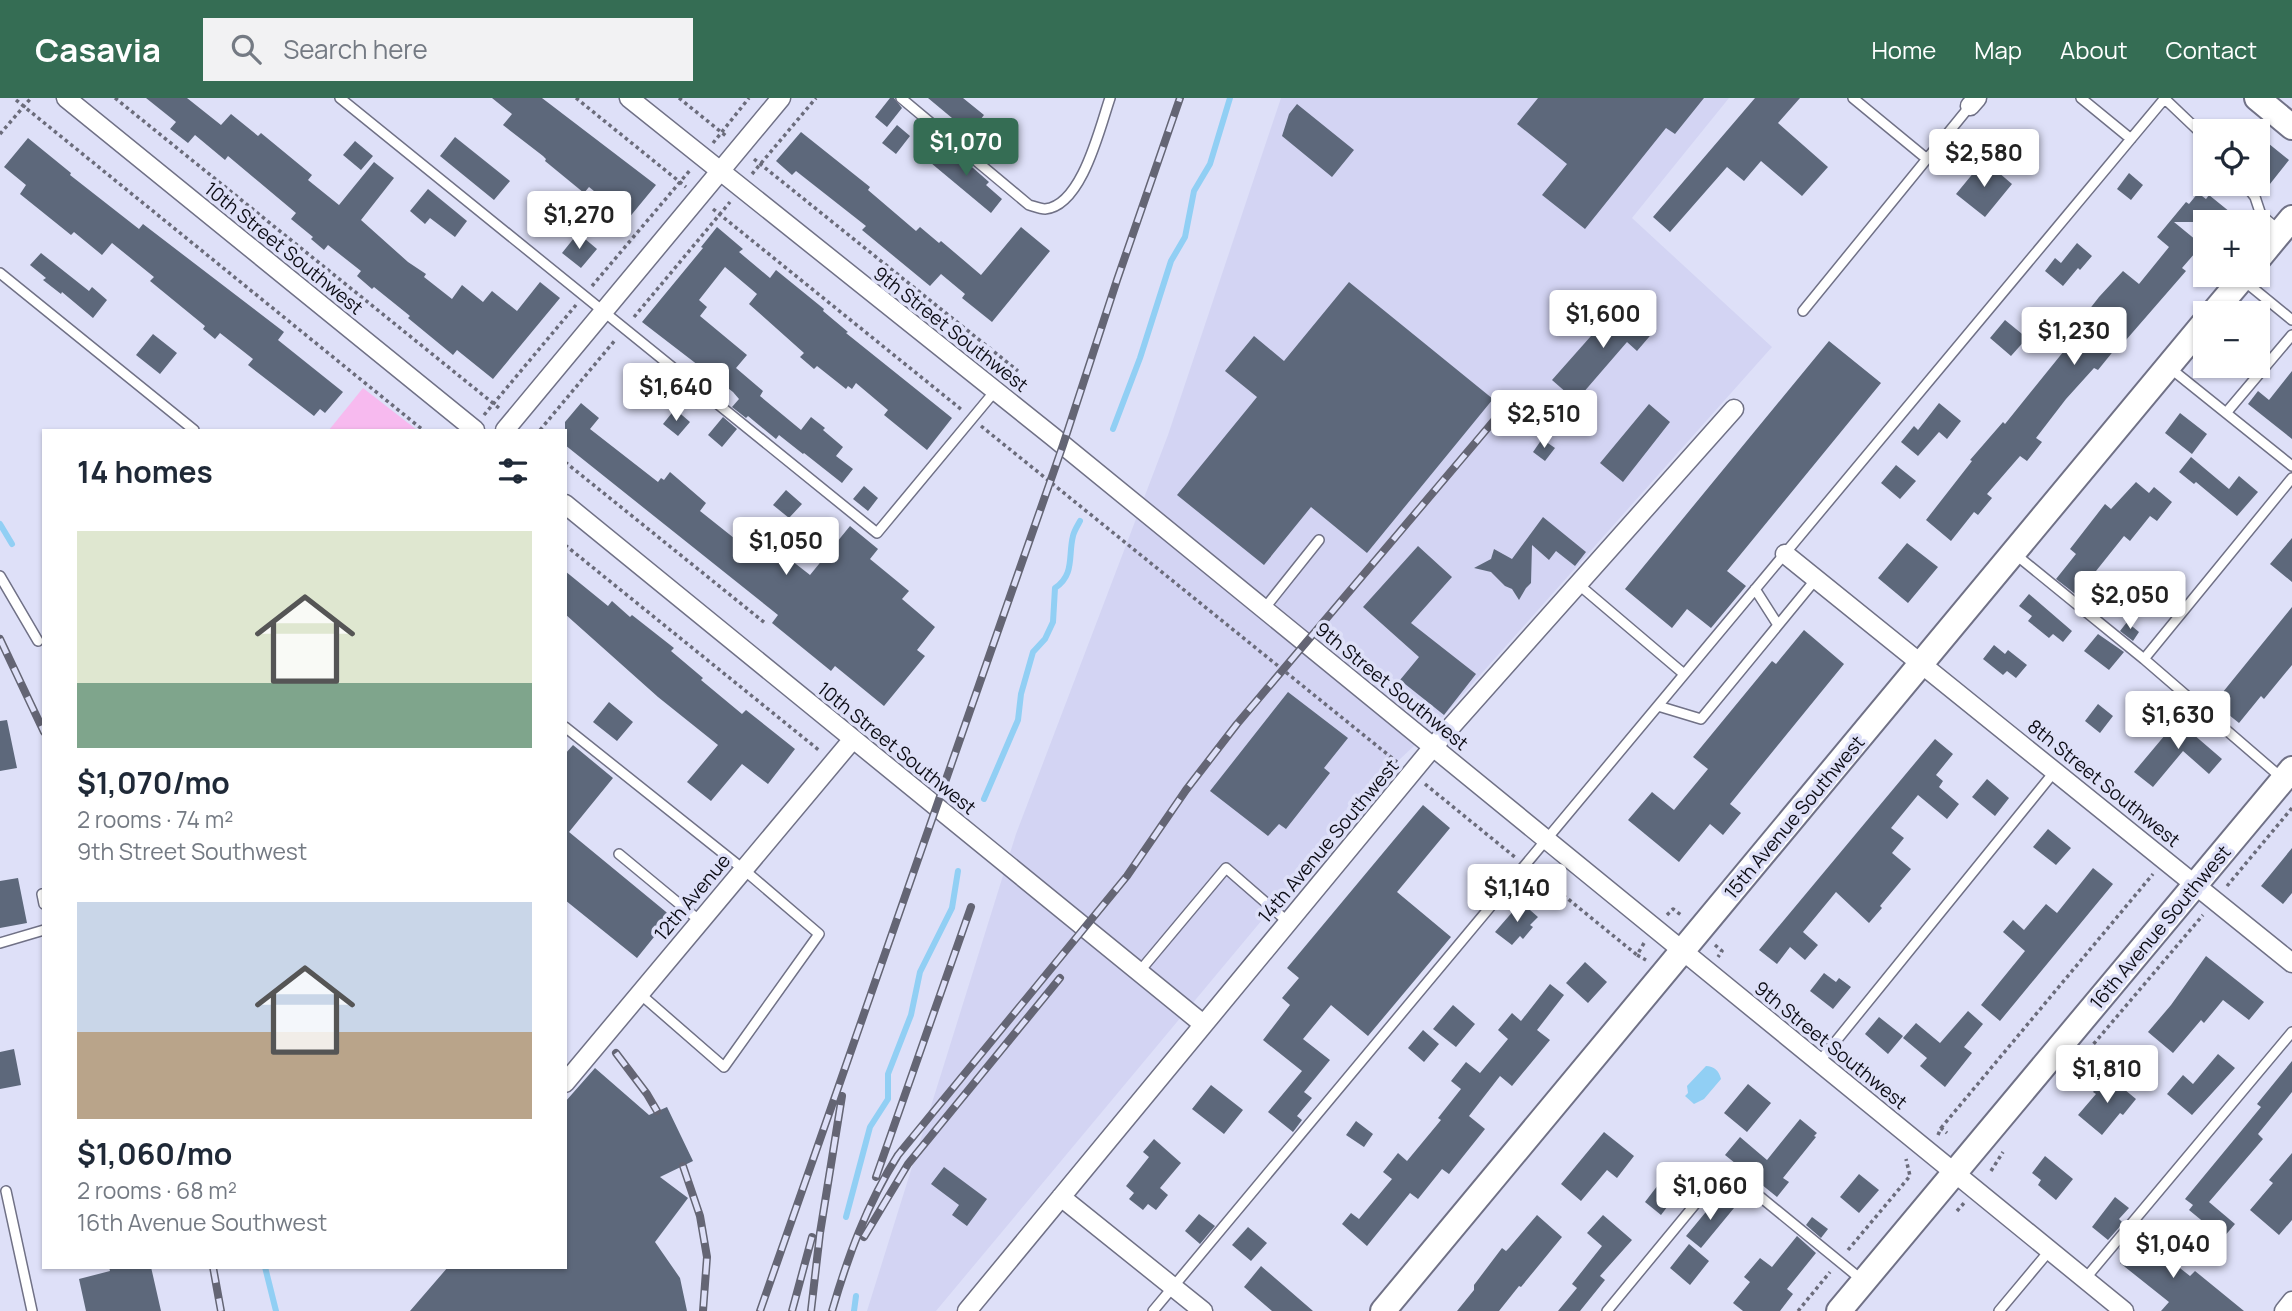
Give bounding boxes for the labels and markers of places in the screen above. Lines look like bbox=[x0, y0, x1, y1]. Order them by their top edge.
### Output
pin: $1,070 bbox=[909, 118, 1023, 178]
pin: $2,580 bbox=[1927, 130, 2041, 189]
pin: $1,270 bbox=[522, 192, 636, 251]
pin: $1,600 bbox=[1546, 290, 1660, 350]
pin: $1,230 bbox=[2017, 308, 2131, 367]
pin: $1,640 bbox=[619, 364, 733, 423]
pin: $2,510 bbox=[1487, 390, 1601, 450]
pin: $1,050 bbox=[729, 518, 843, 577]
pin: $2,050 bbox=[2073, 572, 2187, 631]
pin: $1,630 bbox=[2121, 692, 2235, 751]
pin: $1,140 bbox=[1460, 864, 1574, 924]
pin: $1,810 bbox=[2050, 1046, 2164, 1105]
pin: $1,060 bbox=[1653, 1162, 1767, 1222]
pin: $1,040 bbox=[2116, 1220, 2230, 1280]

